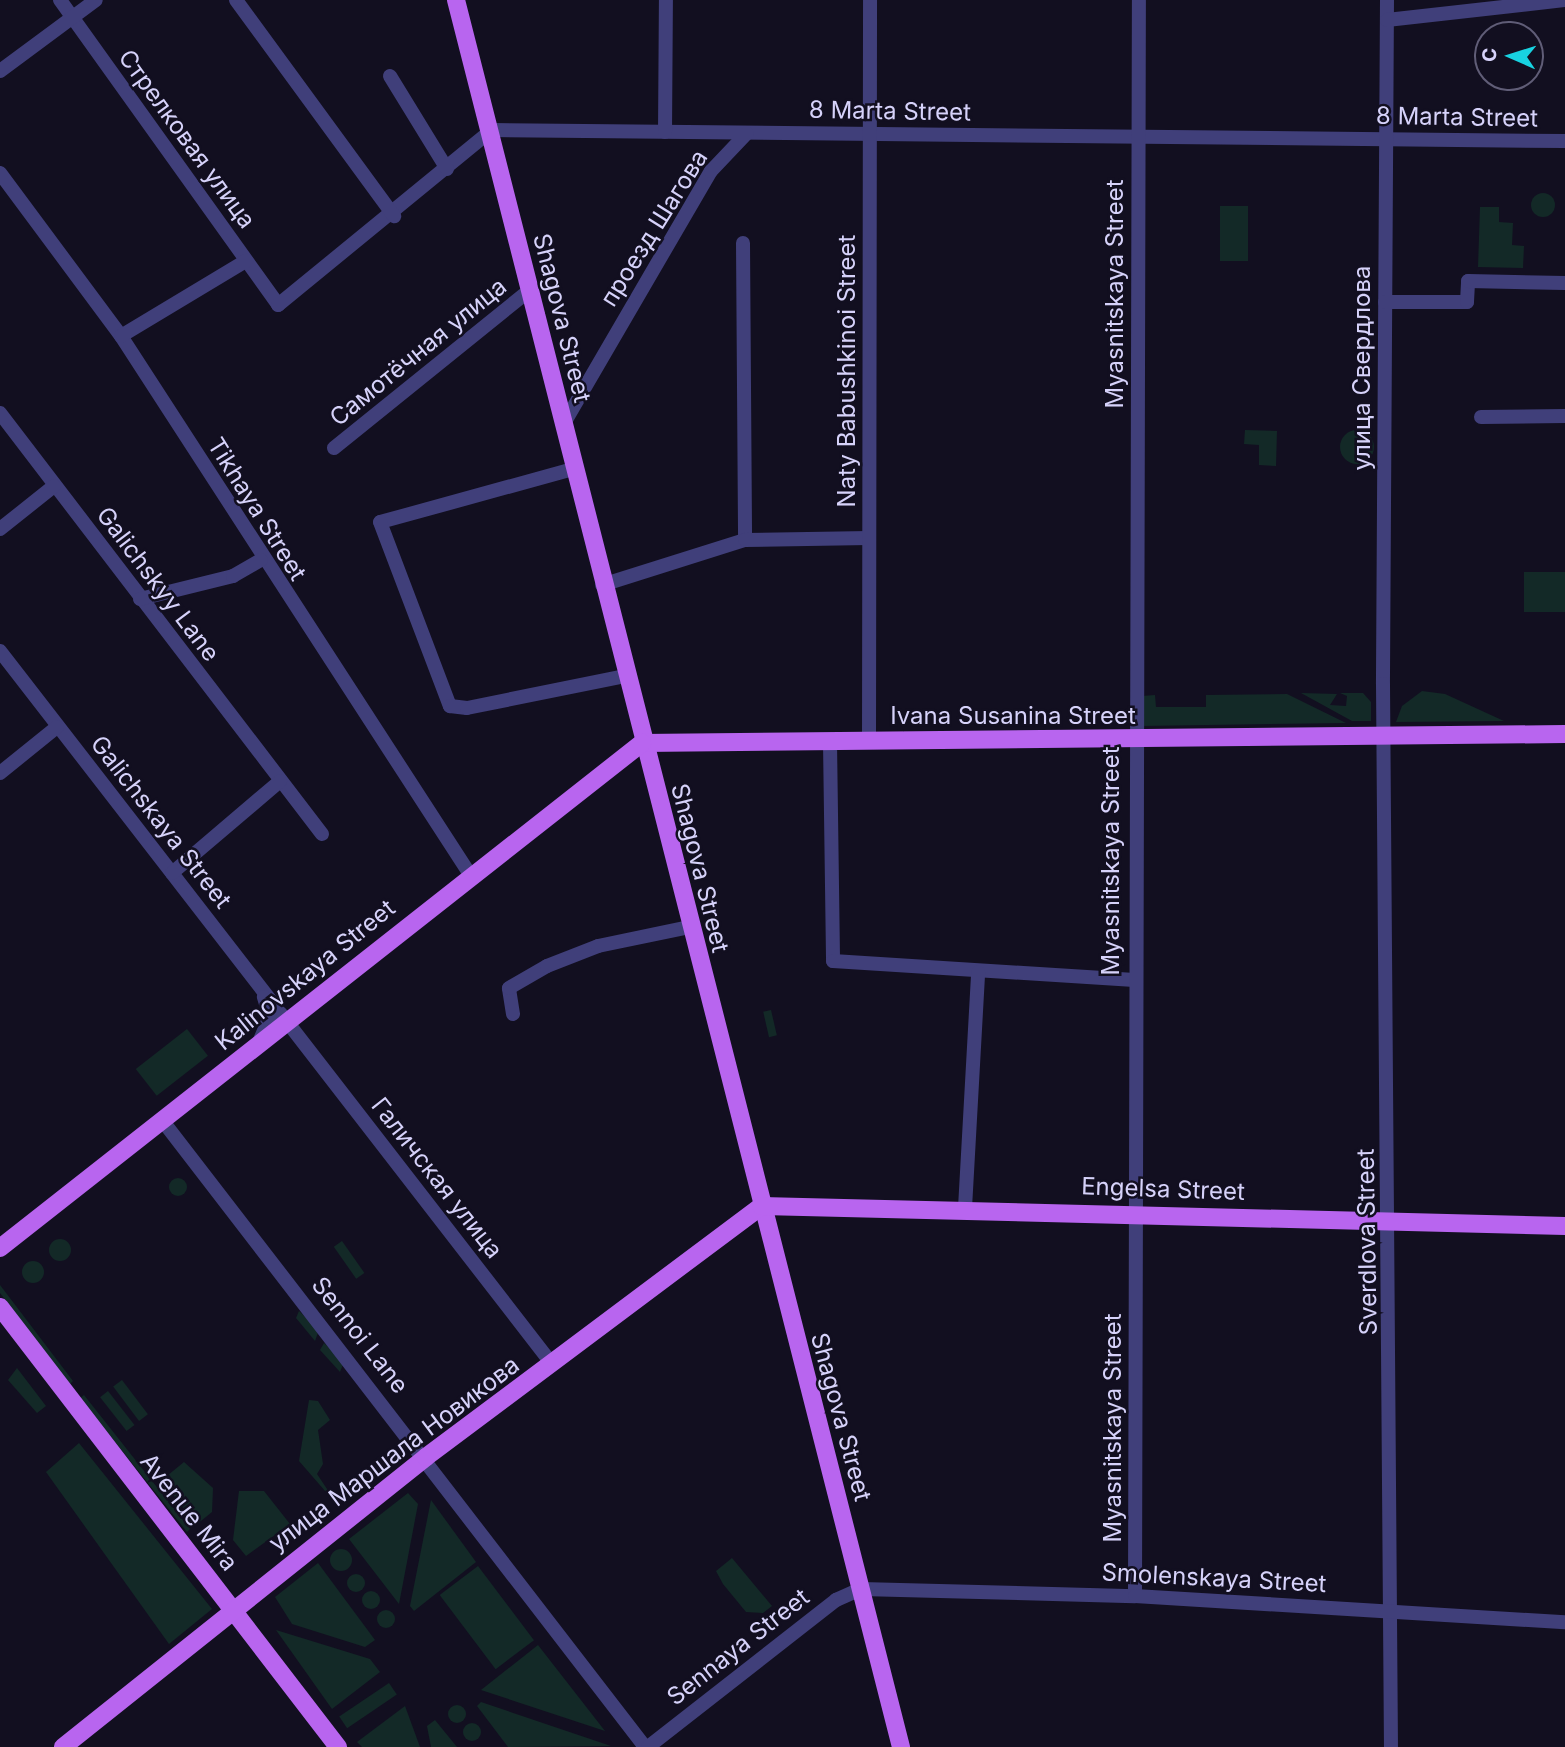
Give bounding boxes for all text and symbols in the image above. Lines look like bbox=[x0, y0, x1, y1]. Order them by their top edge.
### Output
north arrow bbox=[1474, 21, 1544, 91]
street label: Стрелковая улица bbox=[113, 44, 261, 234]
text: С bbox=[1478, 47, 1501, 63]
street label: 8 Marta Street bbox=[809, 95, 971, 127]
street label: 8 Marta Street bbox=[1376, 101, 1538, 133]
street label: проезд Шагова bbox=[594, 145, 714, 311]
street label: Myasnitskaya Street bbox=[1101, 179, 1129, 409]
street label: Shagova Street bbox=[527, 231, 597, 405]
street label: Naty Babushkinoi Street bbox=[833, 235, 861, 507]
street label: улица Свердлова bbox=[1348, 265, 1376, 471]
street label: Самотёчная улица bbox=[324, 272, 512, 432]
street label: Tikhaya Street bbox=[202, 432, 312, 586]
street label: Galichskyy Lane bbox=[91, 501, 225, 667]
street label: Ivana Susanina Street bbox=[890, 702, 1136, 730]
street label: Galichskaya Street bbox=[85, 730, 237, 914]
street label: Myasnitskaya Street bbox=[1097, 746, 1125, 976]
street label: Shagova Street bbox=[665, 781, 735, 955]
street label: Kalinovskaya Street bbox=[209, 894, 401, 1056]
street label: Галичская улица bbox=[365, 1092, 509, 1264]
street label: Sverdlova Street bbox=[1351, 1148, 1383, 1336]
street label: Engelsa Street bbox=[1081, 1172, 1245, 1206]
street label: Sennoi Lane bbox=[306, 1271, 414, 1399]
street label: Myasnitskaya Street bbox=[1099, 1313, 1127, 1543]
street label: Shagova Street bbox=[805, 1330, 877, 1504]
street label: улица Маршала Новикова bbox=[263, 1350, 525, 1558]
street label: Avenue Mira bbox=[134, 1448, 244, 1576]
street label: Smolenskaya Street bbox=[1101, 1558, 1327, 1598]
street label: Sennaya Street bbox=[661, 1583, 815, 1711]

